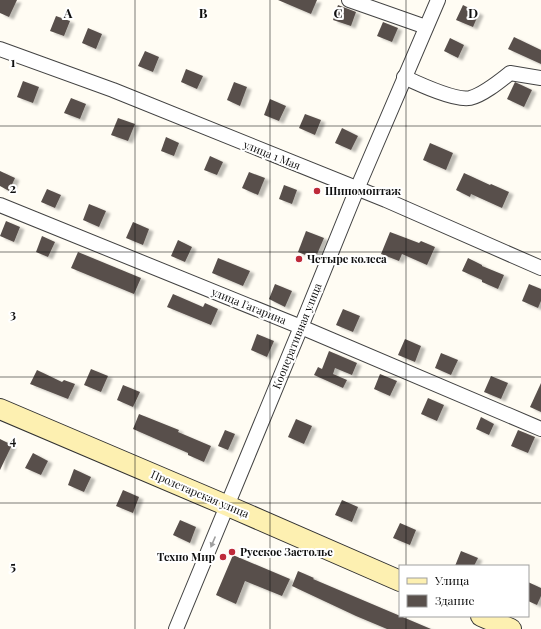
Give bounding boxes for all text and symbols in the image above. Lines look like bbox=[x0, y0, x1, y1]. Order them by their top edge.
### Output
text: A bbox=[63, 4, 73, 21]
text: B bbox=[199, 4, 208, 21]
text: C bbox=[333, 4, 343, 21]
text: D bbox=[468, 4, 478, 21]
text: 1 bbox=[11, 53, 16, 70]
street label: улица 1 Мая bbox=[241, 136, 303, 173]
text: 2 bbox=[10, 179, 17, 196]
place label: Шиномонтаж bbox=[325, 183, 401, 198]
marker: Шиномонтаж bbox=[312, 186, 322, 196]
place label: Четыре колеса bbox=[307, 251, 387, 266]
marker: Четыре колеса bbox=[294, 254, 304, 264]
street label: Кооперативная улица bbox=[268, 280, 325, 391]
street label: улица Гагарина bbox=[209, 283, 289, 328]
text: 3 bbox=[10, 305, 16, 322]
text: 4 bbox=[10, 431, 17, 448]
street label: Пролетарская улица bbox=[149, 466, 252, 521]
one-way arrow bbox=[209, 536, 215, 548]
place label: Русское Застолье bbox=[240, 544, 333, 559]
marker: Русское Застолье bbox=[227, 547, 237, 557]
place label: Техно Мир bbox=[157, 549, 215, 564]
marker: Техно Мир bbox=[218, 552, 228, 562]
text: 5 bbox=[10, 557, 16, 574]
legend bbox=[399, 565, 529, 617]
text: Улица bbox=[434, 572, 469, 588]
text: Здание bbox=[435, 592, 475, 608]

